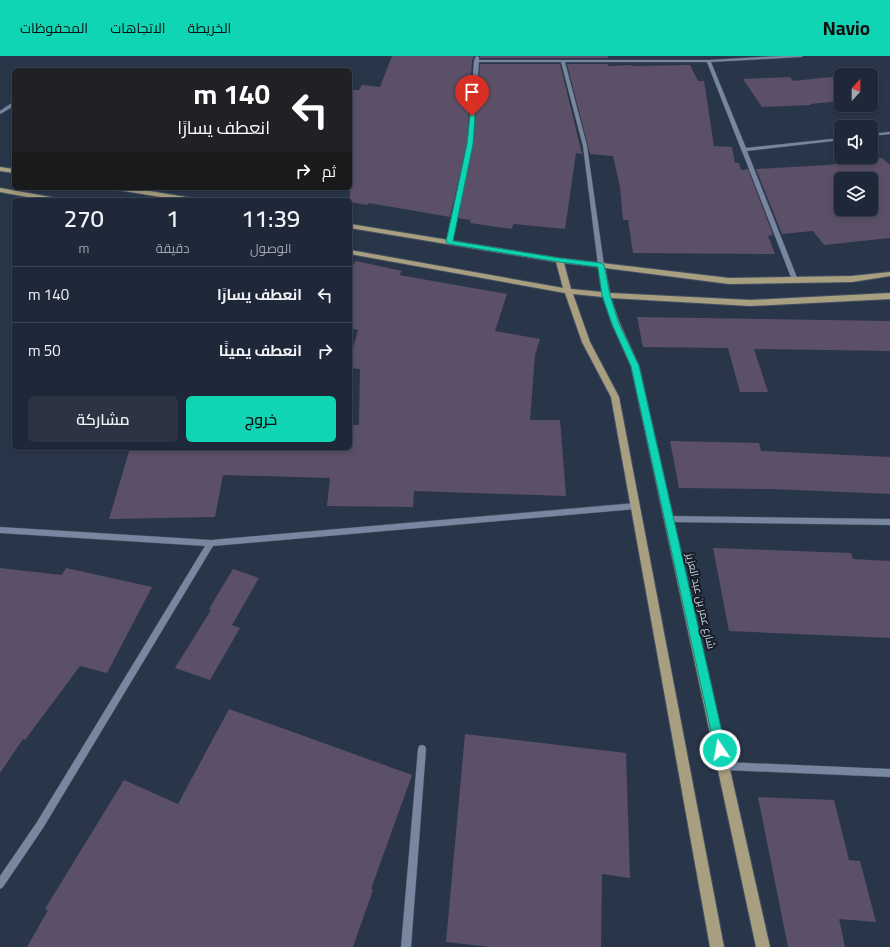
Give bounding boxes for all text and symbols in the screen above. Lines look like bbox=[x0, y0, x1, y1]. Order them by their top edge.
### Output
text: Navio bbox=[823, 10, 870, 46]
text: المحفوظات bbox=[20, 15, 88, 41]
text: الاتجاهات bbox=[110, 15, 166, 41]
text: الخريطة bbox=[188, 15, 231, 41]
text: 140 m bbox=[193, 68, 270, 120]
north arrow bbox=[834, 68, 878, 112]
map controls bbox=[834, 68, 878, 216]
pin bbox=[455, 75, 489, 116]
icon: arrive bbox=[461, 81, 483, 103]
icon: left bbox=[284, 84, 336, 136]
text: انعطف يسارًا bbox=[177, 111, 270, 144]
button: sound bbox=[834, 120, 878, 164]
text: ثم bbox=[322, 157, 336, 186]
icon: right bbox=[292, 160, 314, 182]
button: layers bbox=[834, 172, 878, 216]
text: 270 bbox=[64, 196, 104, 241]
text: 1 bbox=[166, 196, 179, 241]
text: 11:39 bbox=[241, 196, 300, 241]
text: m bbox=[78, 236, 89, 260]
text: دقيقة bbox=[156, 236, 190, 260]
text: الوصول bbox=[250, 236, 291, 260]
text: 140 m bbox=[28, 280, 69, 309]
text: انعطف يسارًا bbox=[217, 280, 302, 309]
icon: left bbox=[314, 284, 336, 306]
text: 50 m bbox=[28, 336, 61, 365]
text: انعطف يمينًا bbox=[219, 336, 302, 365]
icon: right bbox=[314, 340, 336, 362]
button: مشاركة bbox=[28, 396, 178, 442]
button: خروج bbox=[186, 396, 336, 442]
street label: شارع عمر بن عبد العزيز bbox=[680, 550, 722, 651]
position arrow bbox=[699, 729, 741, 771]

